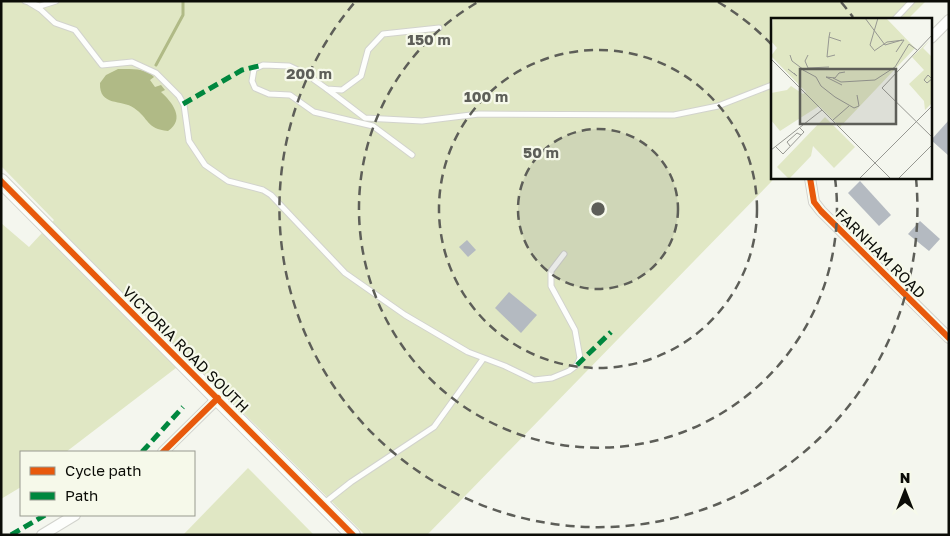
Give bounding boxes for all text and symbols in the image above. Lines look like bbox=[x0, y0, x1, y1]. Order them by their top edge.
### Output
inset map bbox=[771, 18, 932, 179]
text: 150 m bbox=[407, 30, 451, 48]
text: 200 m bbox=[286, 64, 332, 82]
text: 100 m bbox=[464, 87, 508, 105]
text: 50 m bbox=[523, 143, 559, 161]
centre of rings bbox=[589, 200, 607, 218]
street label: FARNHAM ROAD bbox=[832, 204, 930, 302]
street label: VICTORIA ROAD SOUTH bbox=[119, 282, 253, 416]
legend bbox=[20, 451, 195, 516]
text: Cycle path bbox=[65, 461, 141, 479]
north arrow bbox=[880, 466, 930, 516]
text: N bbox=[900, 469, 910, 486]
text: Path bbox=[65, 486, 98, 504]

